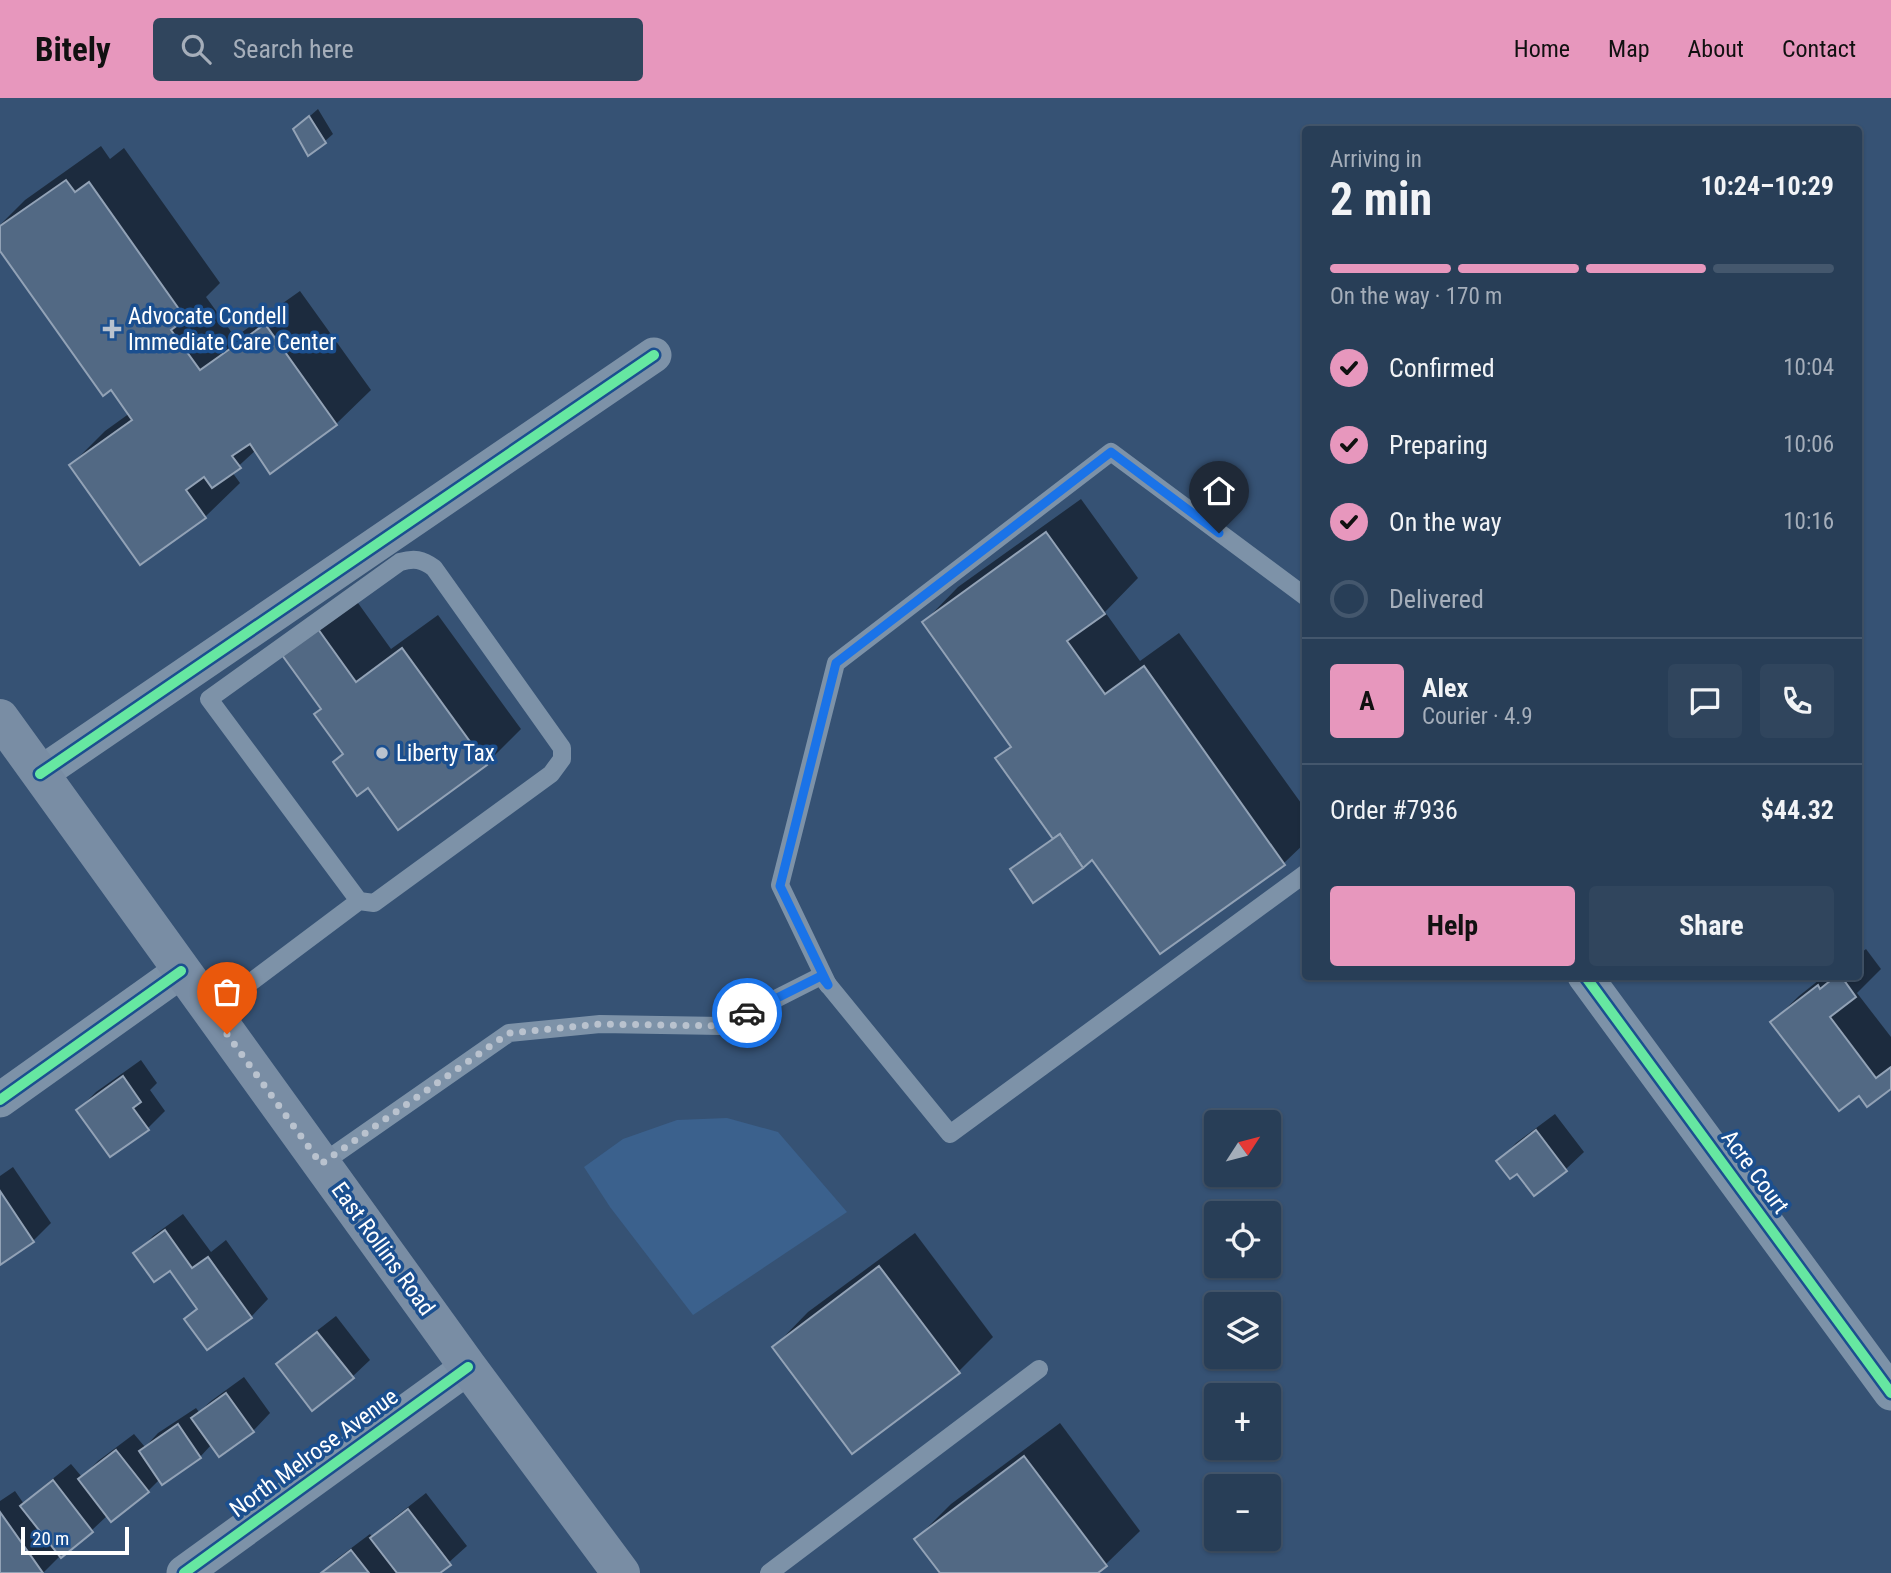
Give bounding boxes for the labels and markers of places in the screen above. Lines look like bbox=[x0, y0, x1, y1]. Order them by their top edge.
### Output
place label: Advocate Condell Immediate Care Center bbox=[128, 303, 336, 356]
marker: Advocate Condell Immediate Care Center bbox=[102, 319, 122, 339]
pin bbox=[1189, 461, 1249, 533]
place label: Liberty Tax bbox=[396, 740, 495, 767]
marker: Liberty Tax bbox=[374, 745, 390, 761]
pin bbox=[197, 962, 257, 1034]

